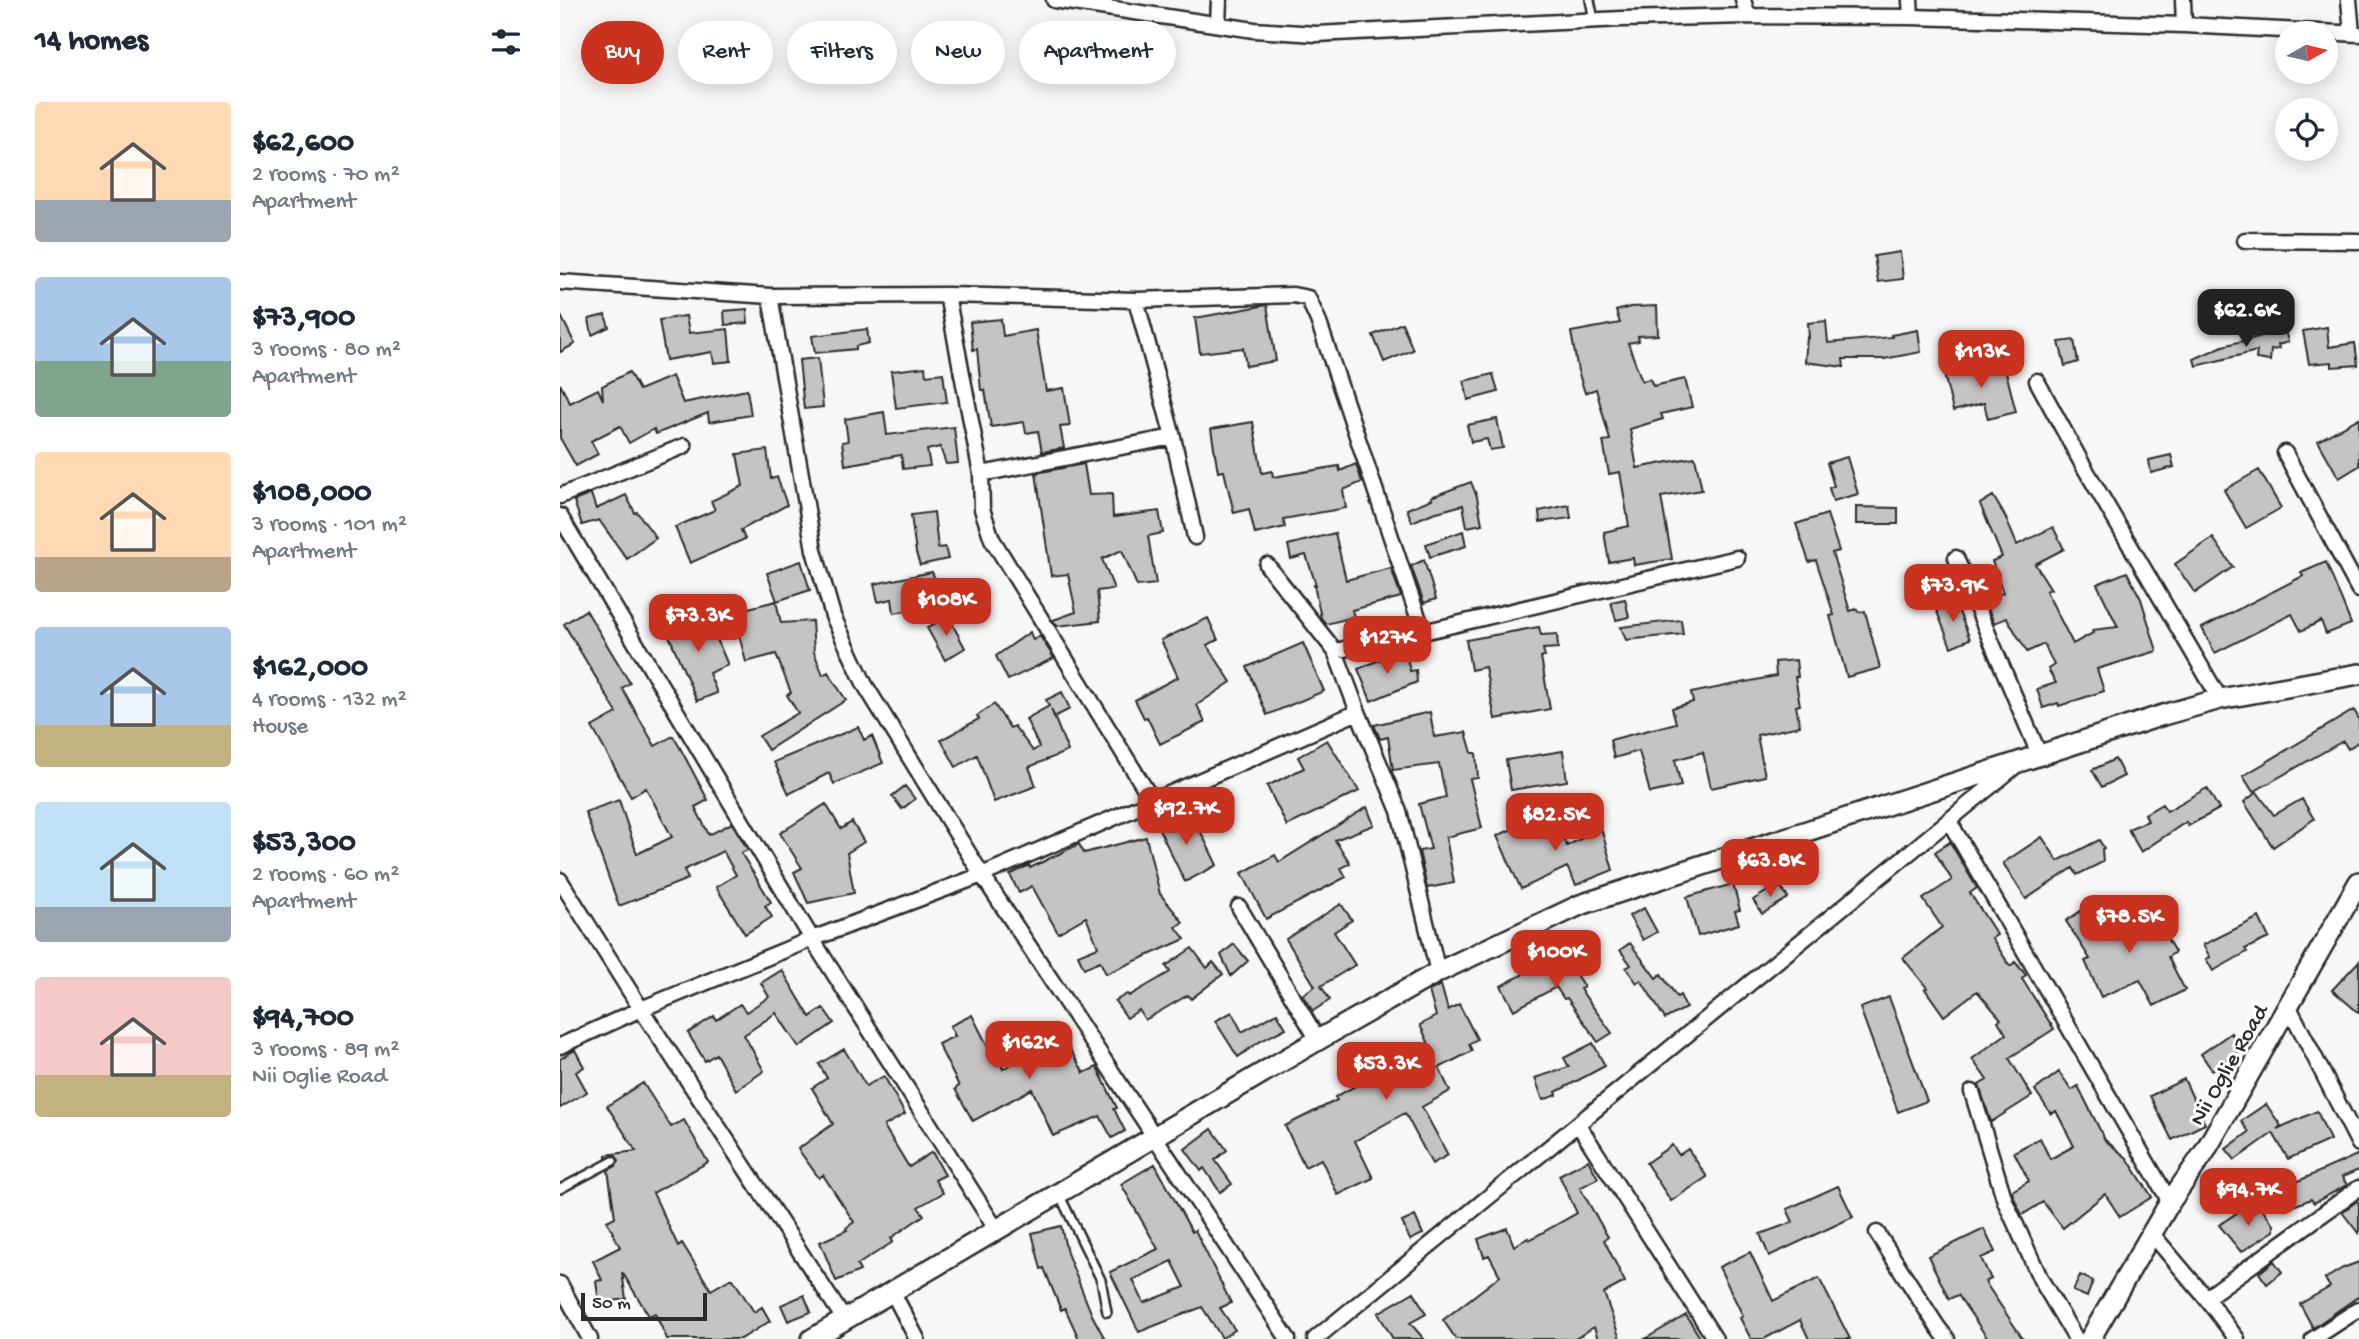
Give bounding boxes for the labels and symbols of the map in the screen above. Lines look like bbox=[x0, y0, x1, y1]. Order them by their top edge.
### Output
north arrow bbox=[2275, 21, 2338, 84]
pin: $62.6K bbox=[2189, 290, 2303, 349]
pin: $113K bbox=[1932, 330, 2030, 390]
pin: $73.9K bbox=[1896, 564, 2010, 624]
pin: $108K bbox=[897, 578, 995, 638]
pin: $73.3K bbox=[641, 594, 755, 654]
pin: $127K bbox=[1338, 616, 1436, 676]
pin: $92.7K bbox=[1129, 788, 1243, 847]
pin: $82.5K bbox=[1498, 794, 1612, 853]
pin: $63.8K bbox=[1713, 839, 1827, 899]
pin: $78.5K bbox=[2072, 895, 2186, 955]
pin: $100K bbox=[1507, 930, 1605, 990]
street label: Nii Oglie Road bbox=[2185, 999, 2276, 1131]
pin: $162K bbox=[980, 1021, 1078, 1081]
pin: $53.3K bbox=[1329, 1042, 1443, 1102]
pin: $94.7K bbox=[2191, 1168, 2305, 1228]
scale bar bbox=[581, 1290, 707, 1322]

